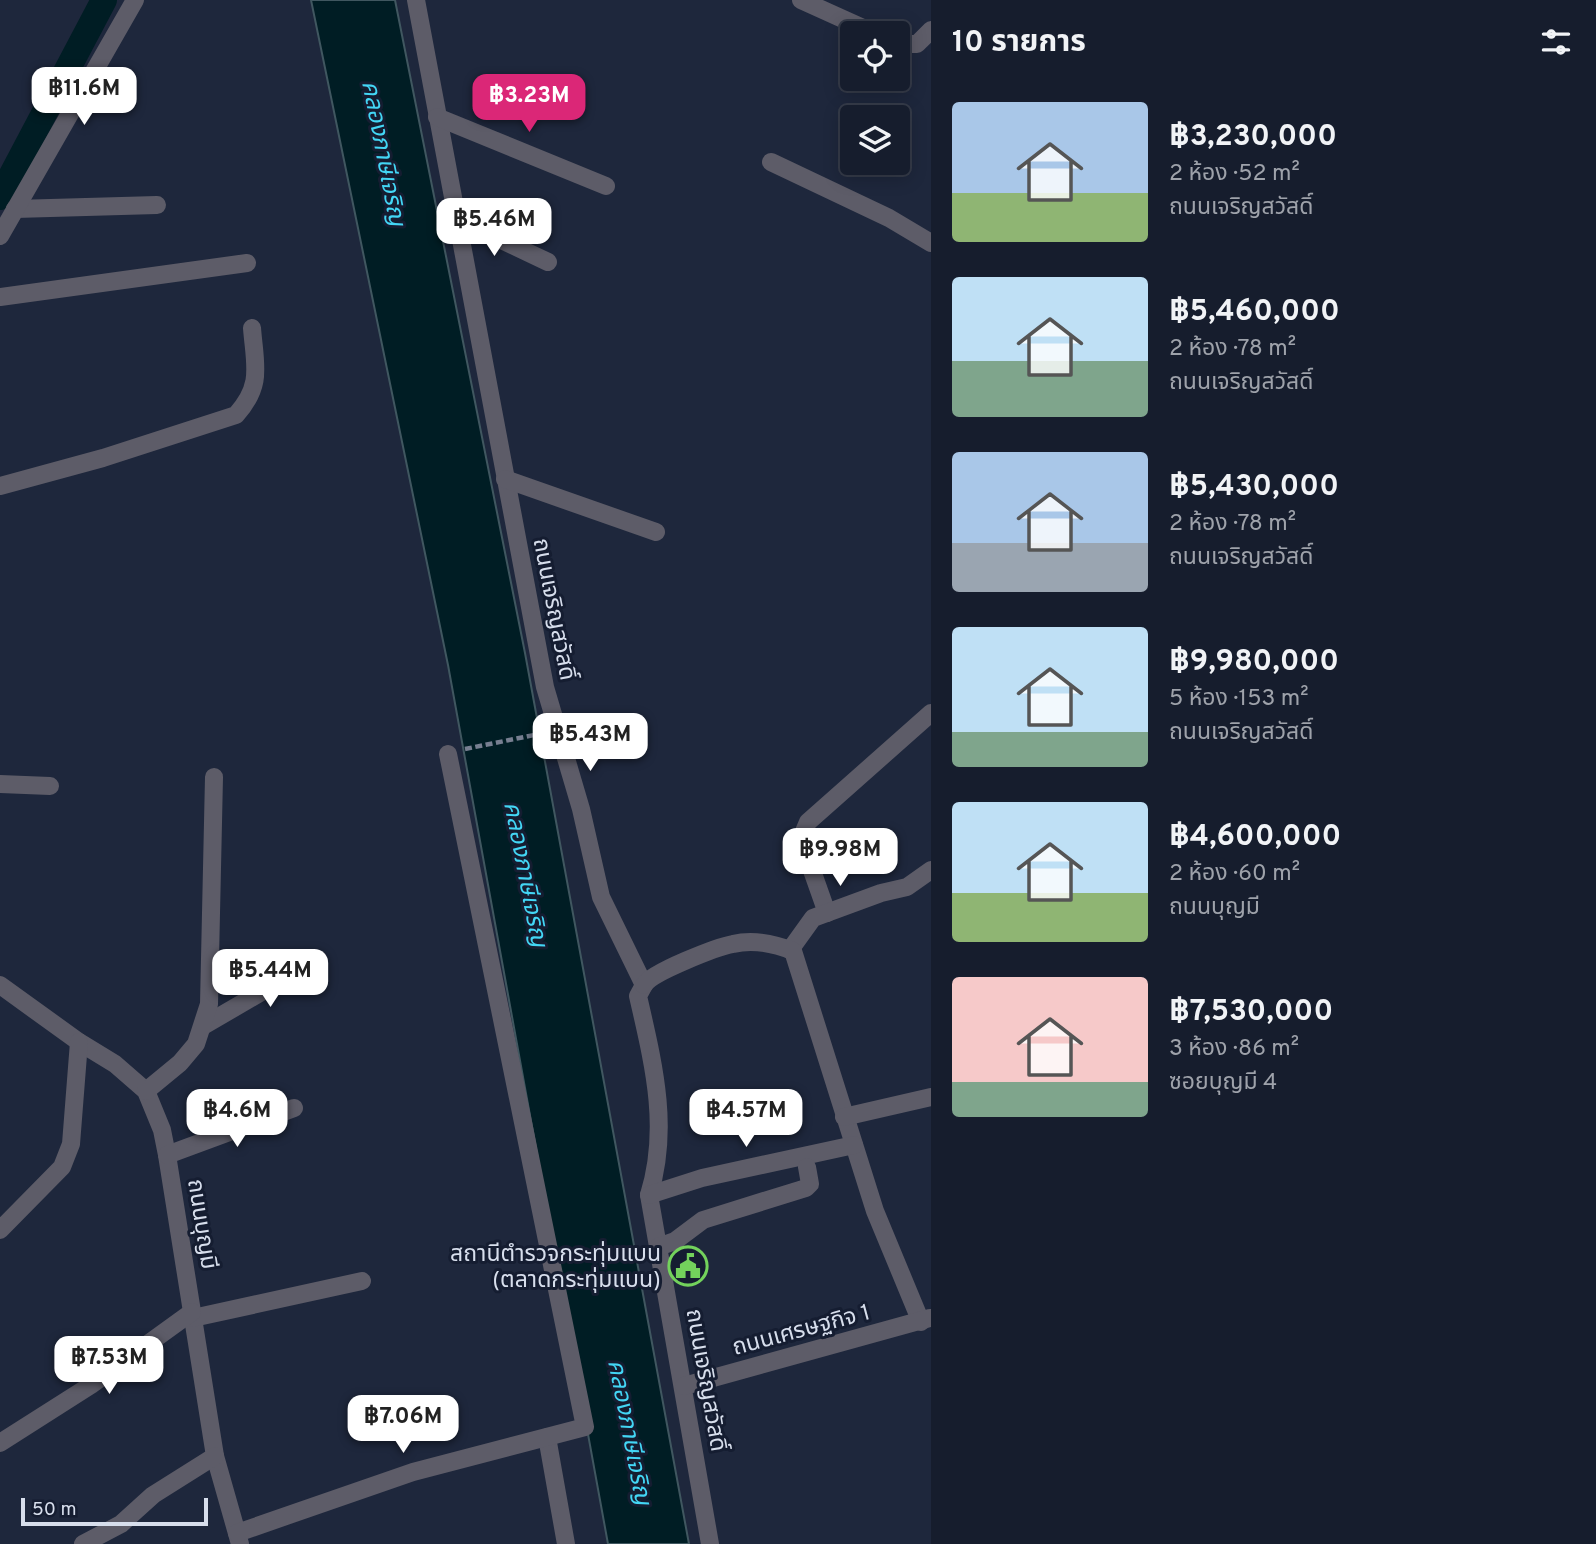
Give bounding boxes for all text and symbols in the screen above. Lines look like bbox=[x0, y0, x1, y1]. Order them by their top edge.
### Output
map controls bbox=[840, 21, 910, 175]
button: locate bbox=[840, 21, 910, 91]
icon: filters bbox=[1537, 23, 1575, 61]
text: 10 รายการ bbox=[952, 25, 1086, 62]
pin: ฿11.6M bbox=[27, 68, 141, 127]
pin: ฿3.23M bbox=[472, 74, 586, 134]
text: ฿11.6M bbox=[48, 75, 120, 104]
water label: คลองภาษีเจริญ bbox=[353, 78, 411, 230]
text: ฿3.23M bbox=[488, 82, 570, 111]
button: layers bbox=[840, 105, 910, 175]
text: ฿3,230,000 bbox=[1169, 119, 1337, 156]
icon: home bbox=[1008, 130, 1092, 214]
text: 2 ห้อง · 52 m² bbox=[1169, 160, 1300, 189]
text: ถนนเจริญสวัสดิ์ bbox=[1169, 194, 1313, 223]
pin: ฿5.46M bbox=[437, 198, 551, 258]
text: ฿5.46M bbox=[452, 206, 536, 235]
text: ฿5,460,000 bbox=[1169, 294, 1340, 331]
icon: home bbox=[1008, 305, 1092, 389]
text: 2 ห้อง · 78 m² bbox=[1169, 335, 1296, 364]
text: ถนนเจริญสวัสดิ์ bbox=[1169, 369, 1313, 398]
text: ฿5,430,000 bbox=[1169, 469, 1339, 506]
icon: home bbox=[1008, 480, 1092, 564]
text: 2 ห้อง · 78 m² bbox=[1169, 510, 1296, 539]
street label: ถนนเจริญสวัสดิ์ bbox=[525, 536, 582, 683]
text: ถนนเจริญสวัสดิ์ bbox=[1169, 544, 1313, 573]
text: ฿9,980,000 bbox=[1169, 644, 1339, 681]
icon: home bbox=[1008, 655, 1092, 739]
text: 5 ห้อง · 153 m² bbox=[1169, 685, 1308, 714]
pin: ฿5.43M bbox=[533, 714, 647, 773]
text: ถนนเจริญสวัสดิ์ bbox=[1169, 719, 1313, 748]
text: ฿5.43M bbox=[549, 721, 631, 750]
water label: คลองภาษีเจริญ bbox=[495, 799, 553, 951]
text: ฿4,600,000 bbox=[1169, 819, 1341, 856]
pin: ฿9.98M bbox=[783, 828, 897, 888]
icon: home bbox=[1008, 830, 1092, 914]
text: ฿9.98M bbox=[799, 836, 881, 865]
text: 2 ห้อง · 60 m² bbox=[1169, 860, 1300, 889]
text: ถนนบุญมี bbox=[1169, 894, 1260, 923]
pin: ฿5.44M bbox=[213, 950, 327, 1009]
text: ฿5.44M bbox=[228, 957, 312, 986]
text: ฿7,530,000 bbox=[1169, 994, 1333, 1031]
icon: home bbox=[1008, 1005, 1092, 1089]
text: 3 ห้อง · 86 m² bbox=[1169, 1035, 1299, 1064]
text: ซอยบุญมี 4 bbox=[1169, 1069, 1277, 1098]
pin: ฿4.6M bbox=[188, 1090, 286, 1149]
pin: ฿4.57M bbox=[689, 1090, 803, 1149]
text: ฿4.6M bbox=[203, 1097, 271, 1126]
text: ฿4.57M bbox=[705, 1097, 787, 1126]
street label: ถนนบุญมี bbox=[179, 1177, 222, 1272]
place label: สถานีตำรวจกระทุ่มแบน (ตลาดกระทุ่มแบน) bbox=[450, 1241, 661, 1296]
public building icon: สถานีตำรวจกระทุ่มแบน (ตลาดกระทุ่มแบน) bbox=[667, 1245, 709, 1287]
street label: ถนนเศรษฐกิจ 1 bbox=[730, 1299, 874, 1364]
street label: ถนนเจริญสวัสดิ์ bbox=[678, 1307, 733, 1454]
pin: ฿7.53M bbox=[52, 1336, 166, 1396]
text: ฿7.53M bbox=[70, 1344, 148, 1373]
water label: คลองภาษีเจริญ bbox=[599, 1357, 657, 1509]
pin: ฿7.06M bbox=[346, 1396, 460, 1455]
text: ฿7.06M bbox=[364, 1403, 442, 1432]
scale bar bbox=[21, 1495, 208, 1527]
text: 50 m bbox=[32, 1498, 77, 1522]

